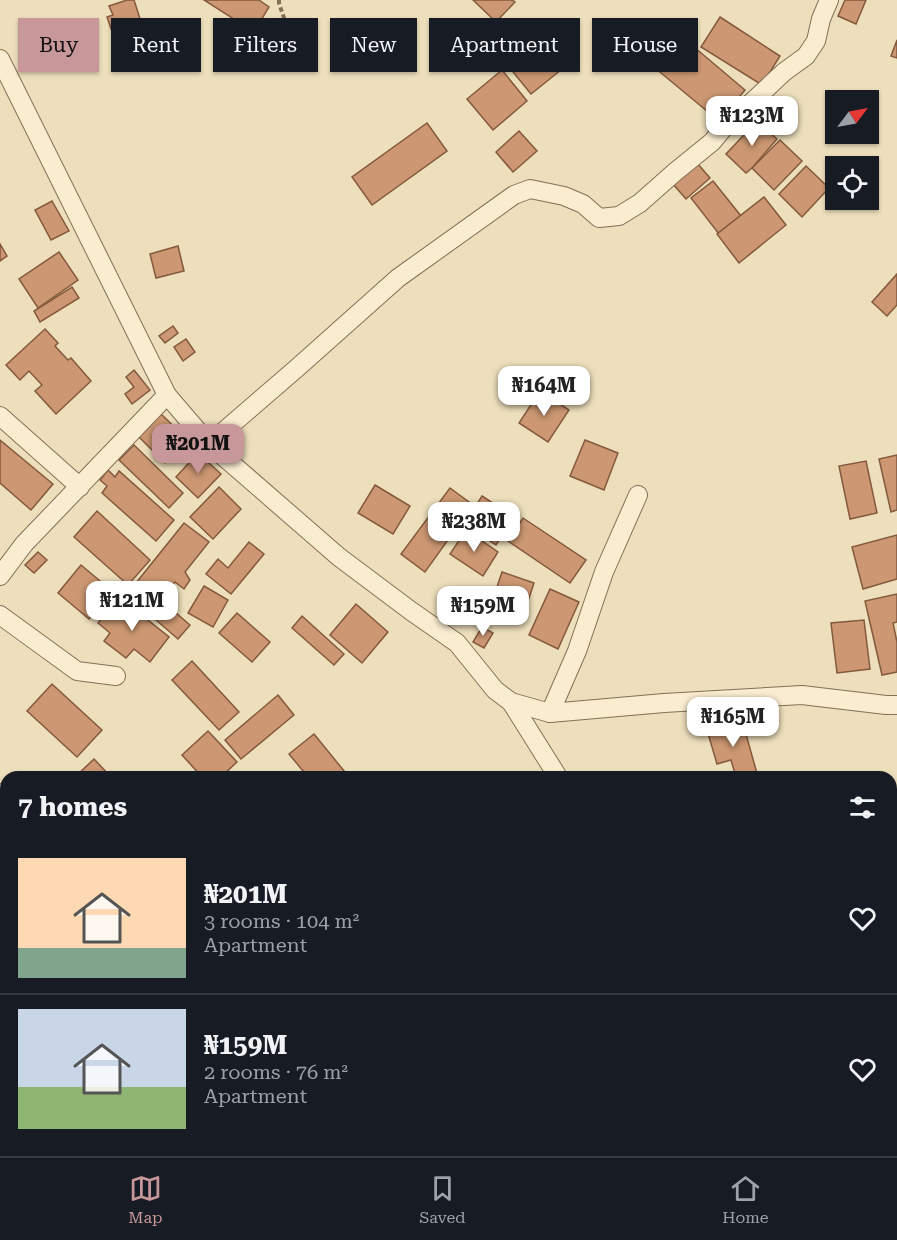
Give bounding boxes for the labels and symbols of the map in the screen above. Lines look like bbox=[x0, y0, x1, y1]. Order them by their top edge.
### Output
north arrow bbox=[825, 90, 879, 144]
pin: ₦123M bbox=[710, 96, 794, 147]
pin: ₦164M bbox=[502, 366, 586, 417]
pin: ₦201M bbox=[156, 424, 240, 475]
pin: ₦238M bbox=[432, 502, 516, 553]
pin: ₦121M bbox=[90, 581, 174, 632]
pin: ₦159M bbox=[441, 586, 525, 637]
pin: ₦165M bbox=[691, 697, 775, 748]

